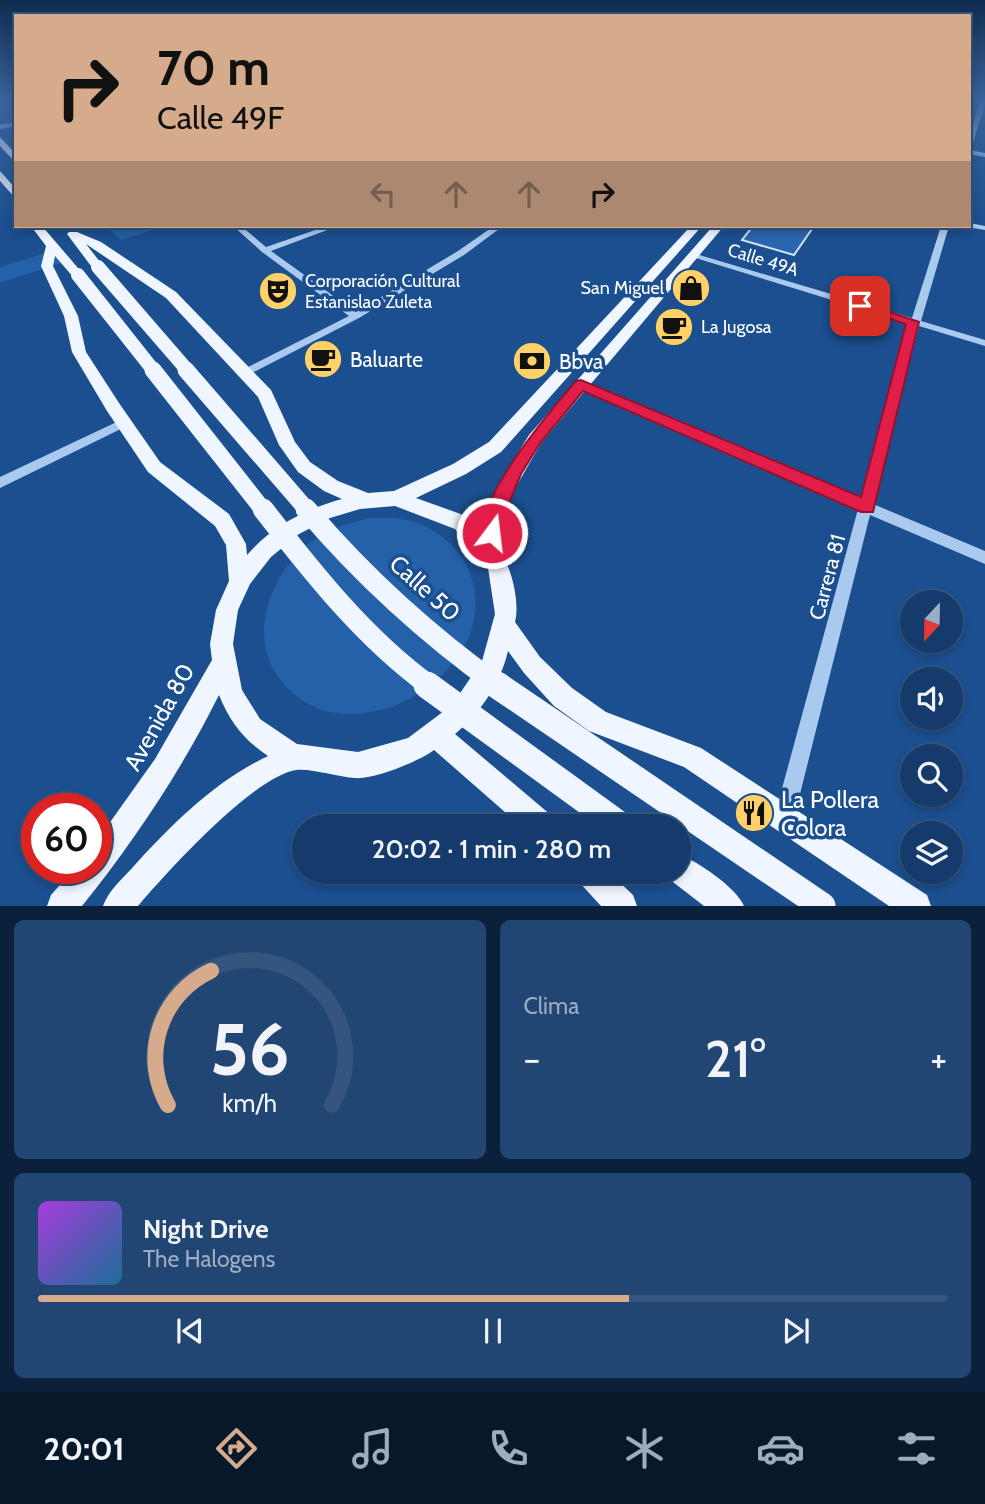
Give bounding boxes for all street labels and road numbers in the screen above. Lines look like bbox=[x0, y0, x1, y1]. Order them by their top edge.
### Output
street label: Calle 49A bbox=[725, 239, 801, 281]
street label: Carrera 81 bbox=[804, 531, 850, 623]
street label: Calle 50 bbox=[384, 549, 466, 627]
street label: Avenida 80 bbox=[118, 658, 200, 776]

